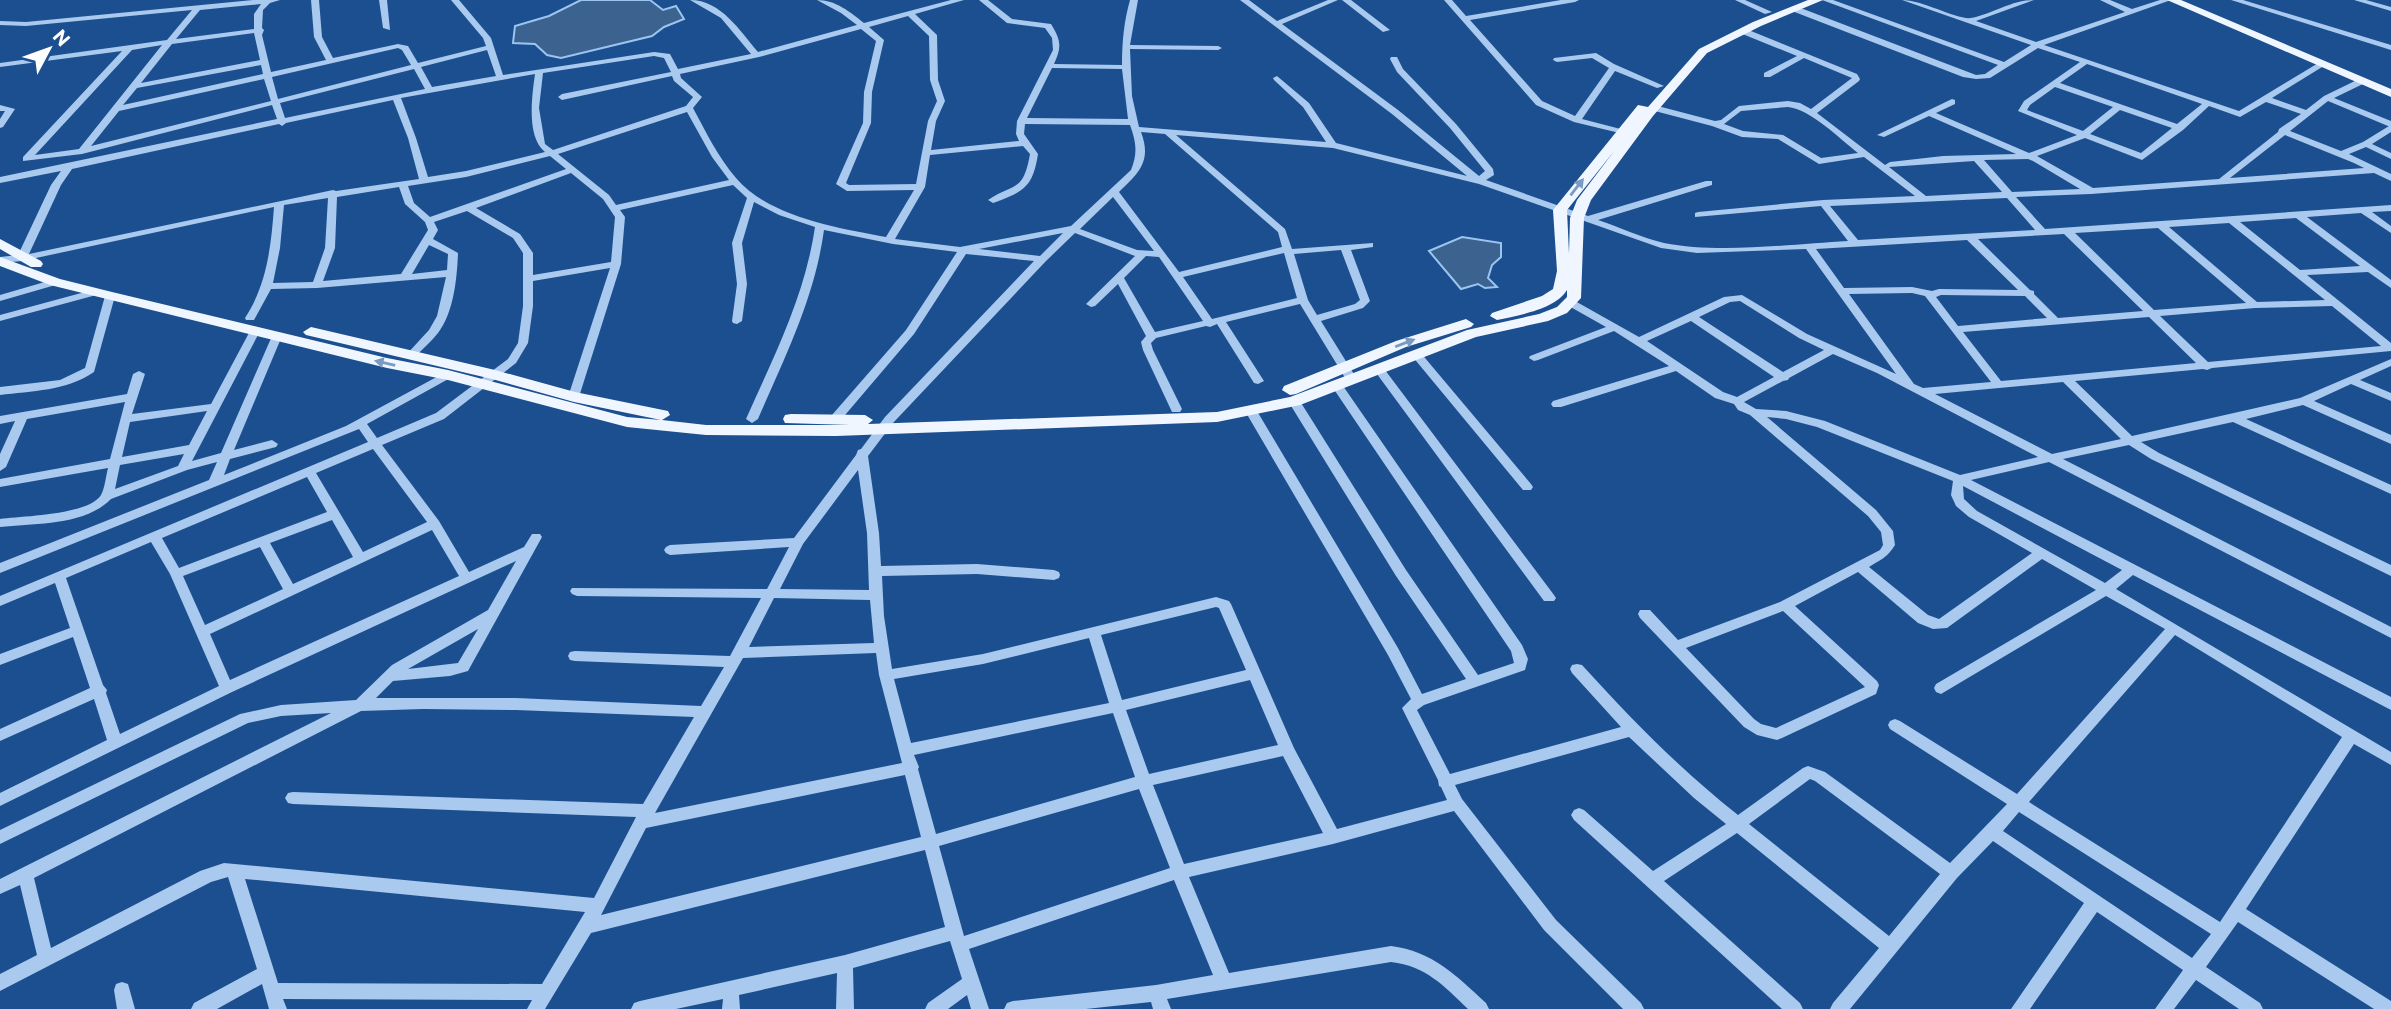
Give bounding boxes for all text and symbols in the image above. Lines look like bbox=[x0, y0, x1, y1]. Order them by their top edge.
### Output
north arrow bbox=[14, 14, 84, 84]
text: N bbox=[49, 25, 76, 50]
one-way arrow bbox=[1569, 179, 1584, 196]
one-way arrow bbox=[1394, 338, 1415, 349]
one-way arrow bbox=[374, 357, 396, 368]

